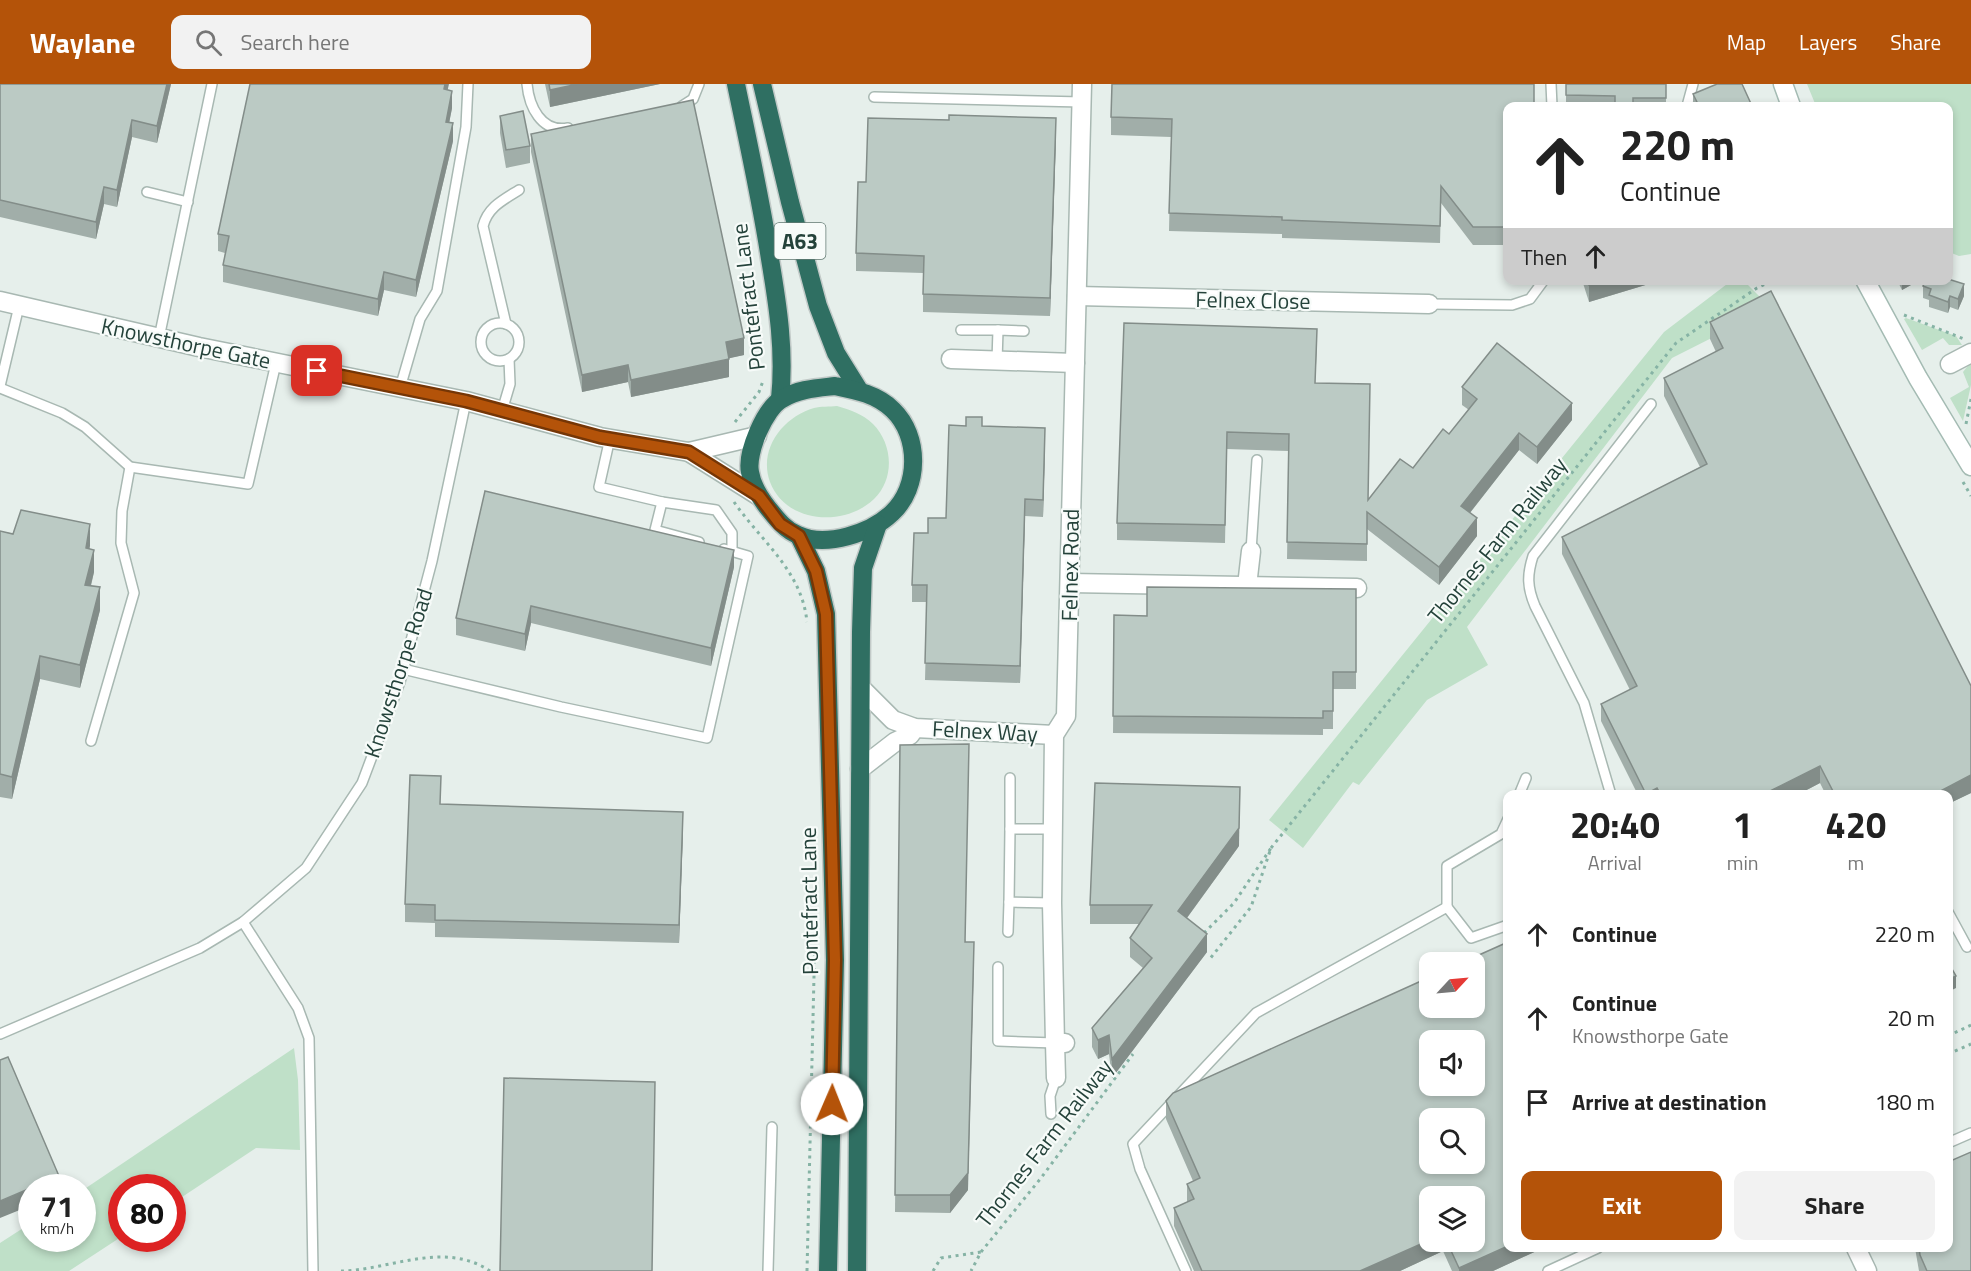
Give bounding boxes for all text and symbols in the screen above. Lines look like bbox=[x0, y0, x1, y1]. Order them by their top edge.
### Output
search box bbox=[171, 15, 591, 69]
text: Waylane bbox=[30, 21, 135, 64]
text: Search here bbox=[240, 25, 350, 59]
icon: search bbox=[192, 26, 225, 59]
text: Map bbox=[1727, 26, 1766, 58]
text: Layers bbox=[1799, 26, 1857, 58]
text: Share bbox=[1890, 26, 1941, 58]
text: 220 m bbox=[1620, 112, 1735, 176]
icon: ahead bbox=[1521, 126, 1599, 204]
text: Continue bbox=[1620, 170, 1721, 211]
street label: Pontefract Lane bbox=[722, 222, 774, 372]
road number: A63 bbox=[774, 223, 826, 259]
text: Then bbox=[1521, 240, 1567, 274]
icon: ahead bbox=[1579, 240, 1612, 273]
street label: Felnex Close bbox=[1195, 282, 1311, 318]
street label: Knowsthorpe Gate bbox=[98, 308, 274, 378]
pin bbox=[291, 345, 342, 396]
icon: arrive bbox=[300, 354, 333, 387]
street label: Thornes Farm Railway bbox=[1419, 449, 1575, 631]
street label: Felnex Road bbox=[1052, 508, 1088, 622]
street label: Knowsthorpe Road bbox=[355, 584, 441, 762]
street label: Felnex Way bbox=[931, 711, 1039, 751]
text: 20:40 bbox=[1570, 797, 1660, 852]
text: 1 bbox=[1733, 797, 1753, 852]
text: 420 bbox=[1826, 797, 1886, 852]
street label: Pontefract Lane bbox=[791, 827, 827, 975]
text: Arrival bbox=[1588, 847, 1642, 878]
text: min bbox=[1727, 847, 1759, 878]
text: m bbox=[1847, 847, 1864, 878]
text: Continue bbox=[1572, 917, 1657, 951]
text: 220 m bbox=[1875, 917, 1935, 951]
icon: ahead bbox=[1521, 918, 1554, 951]
north arrow bbox=[1419, 952, 1485, 1018]
map controls bbox=[1419, 952, 1485, 1252]
text: Continue bbox=[1572, 986, 1657, 1020]
text: 20 m bbox=[1887, 1001, 1935, 1035]
icon: ahead bbox=[1521, 1002, 1554, 1035]
text: Knowsthorpe Gate bbox=[1572, 1020, 1729, 1051]
button: sound bbox=[1419, 1030, 1485, 1096]
street label: Thornes Farm Railway bbox=[967, 1051, 1121, 1235]
position arrow bbox=[800, 1072, 864, 1136]
text: Arrive at destination bbox=[1572, 1085, 1767, 1119]
text: 180 m bbox=[1875, 1085, 1935, 1119]
icon: arrive bbox=[1521, 1086, 1554, 1119]
button: search bbox=[1419, 1108, 1485, 1174]
button: Exit bbox=[1521, 1171, 1722, 1240]
button: Share bbox=[1734, 1171, 1935, 1240]
speed limit sign: 80 bbox=[108, 1174, 186, 1252]
text: 71 bbox=[40, 1183, 74, 1229]
button: layers bbox=[1419, 1186, 1485, 1252]
text: km/h bbox=[40, 1217, 74, 1240]

